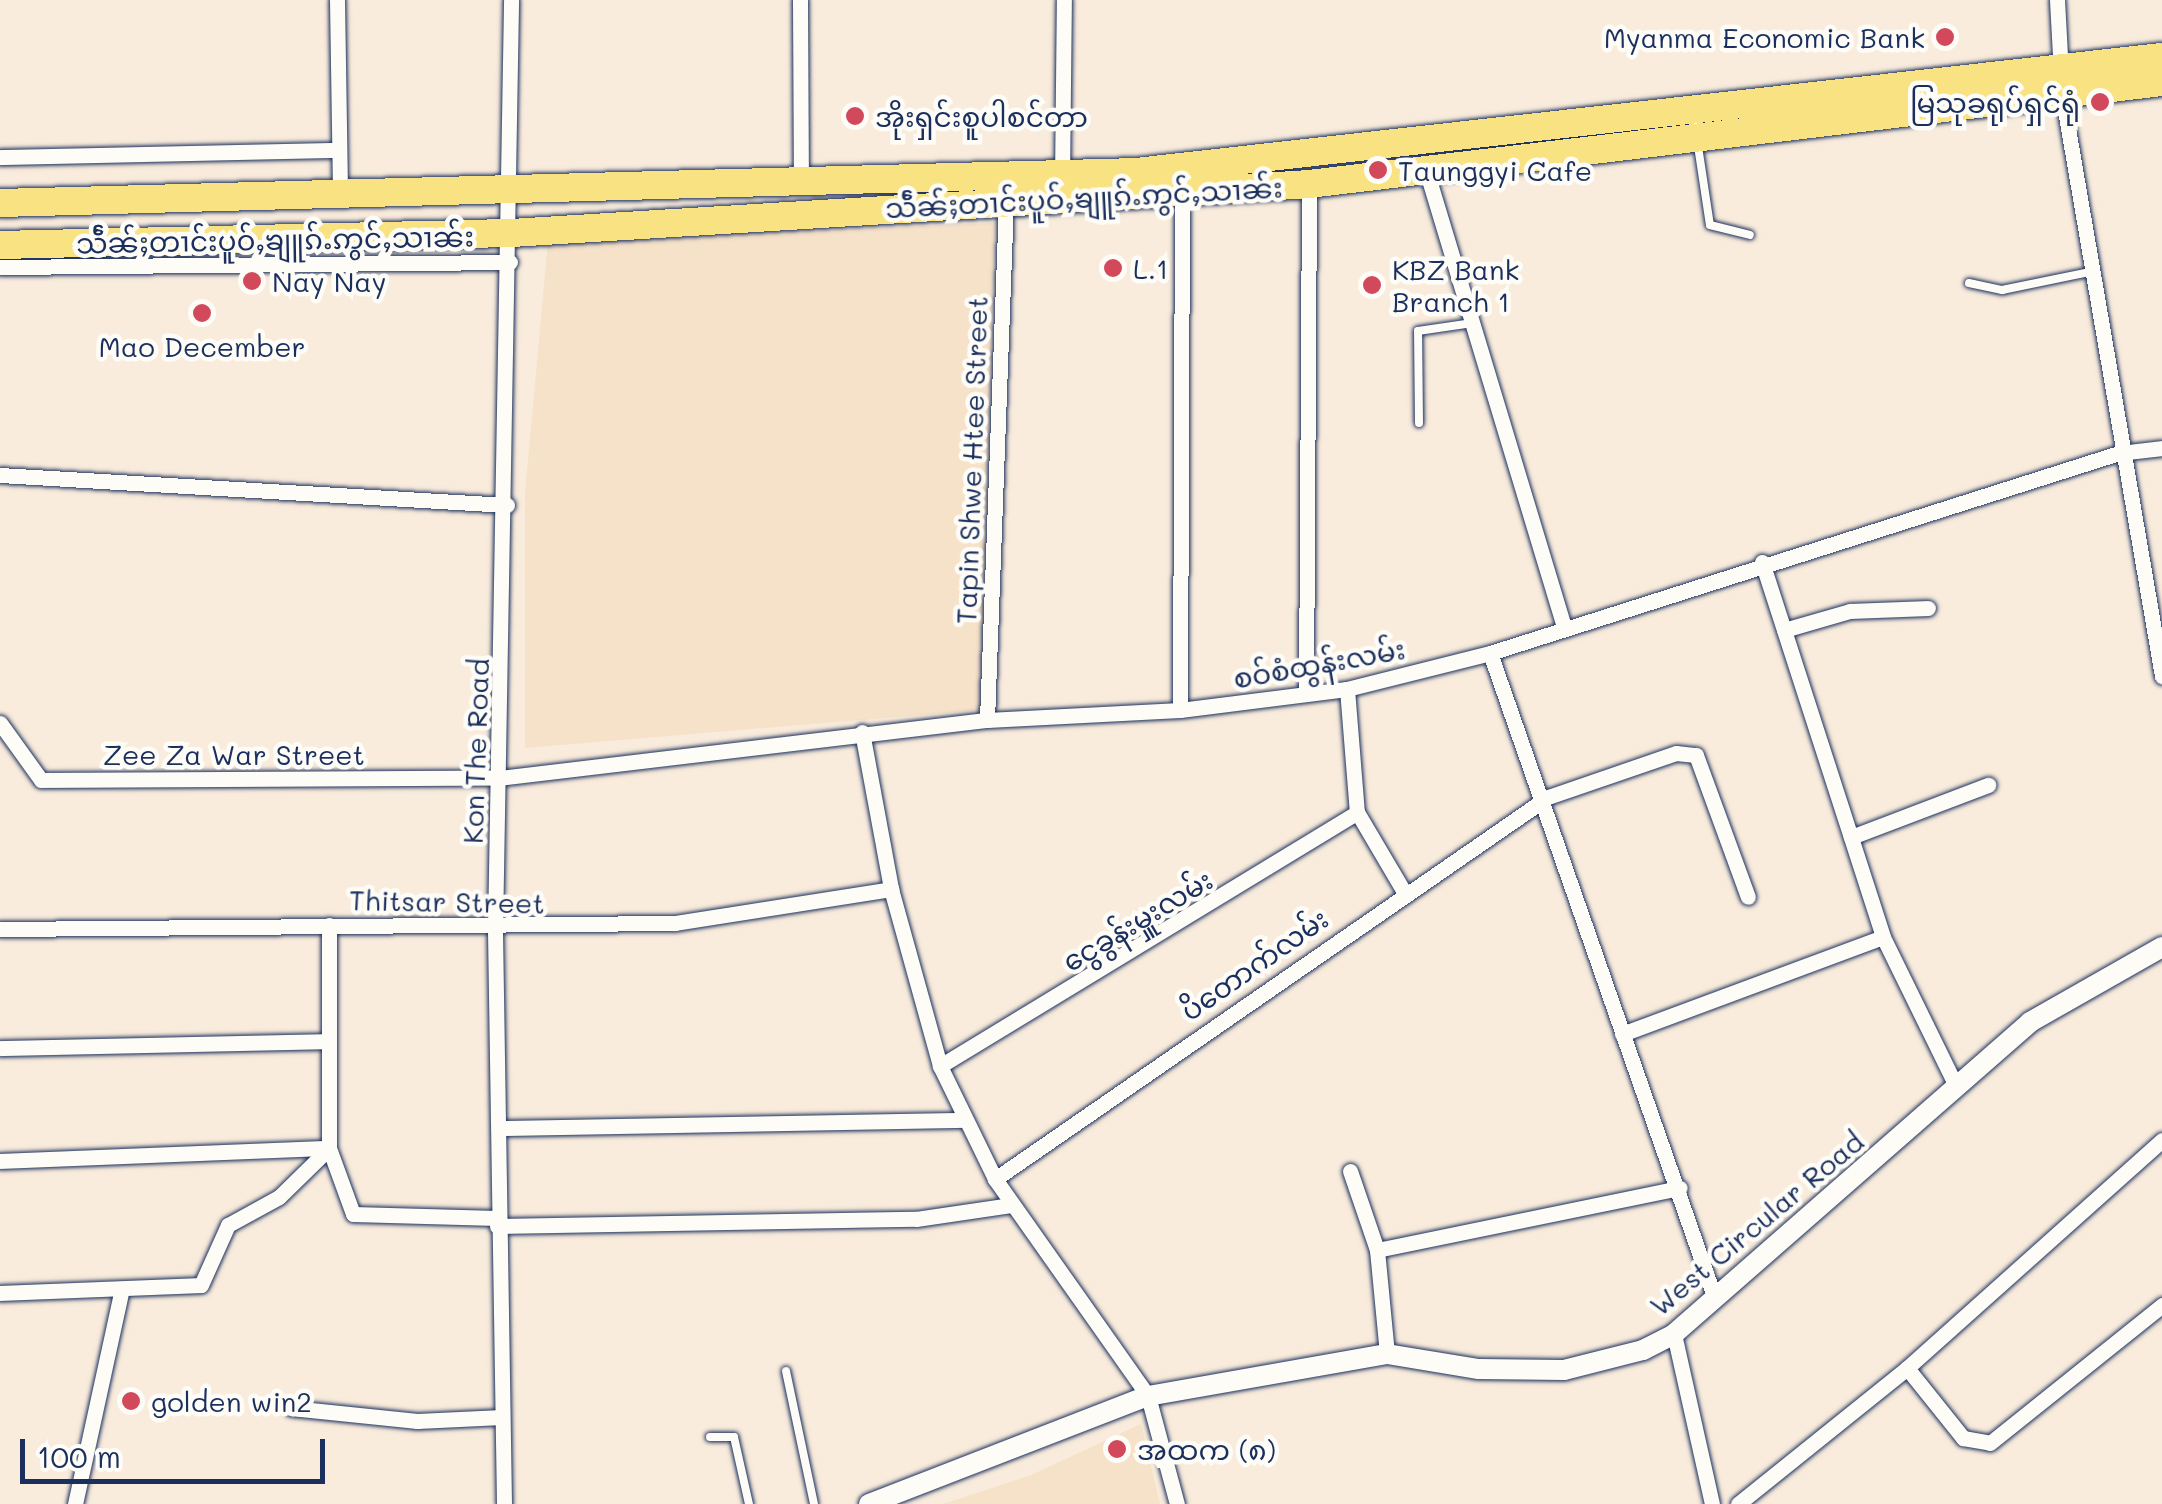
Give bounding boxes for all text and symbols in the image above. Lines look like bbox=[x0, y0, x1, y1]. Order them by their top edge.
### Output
place label: Myanma Economic Bank bbox=[1604, 20, 1925, 54]
marker: Myanma Economic Bank bbox=[1934, 26, 1956, 48]
place label: မြသုခရုပ်ရှင်ရုံ bbox=[1910, 85, 2080, 119]
marker: မြသုခရုပ်ရှင်ရုံ bbox=[2089, 91, 2111, 113]
place label: အိုးရှင်းစူပါစင်တာ bbox=[875, 99, 1088, 133]
marker: အိုးရှင်းစူပါစင်တာ bbox=[844, 105, 866, 127]
place label: Taunggyi Cafe bbox=[1398, 153, 1592, 187]
marker: Taunggyi Cafe bbox=[1367, 159, 1389, 181]
street label: သဵႅၼ်ႈတၢင်းပူဝ်ႇၶျူၵ်ႉဢွင်ႇသၢၼ်း bbox=[884, 170, 1284, 224]
street label: သဵႅၼ်ႈတၢင်းပူဝ်ႇၶျူၵ်ႉဢွင်ႇသၢၼ်း bbox=[76, 219, 474, 259]
place label: L.1 bbox=[1133, 251, 1169, 285]
place label: KBZ Bank Branch 1 bbox=[1392, 252, 1519, 318]
marker: L.1 bbox=[1102, 257, 1124, 279]
place label: Nay Nay bbox=[272, 264, 386, 298]
marker: Nay Nay bbox=[241, 270, 263, 292]
marker: KBZ Bank Branch 1 bbox=[1361, 274, 1383, 296]
street label: Tapin Shwe Htee Street bbox=[948, 296, 994, 624]
marker: Mao December bbox=[191, 302, 213, 324]
place label: Mao December bbox=[98, 329, 306, 363]
street label: စဝ်စံထွန်းလမ်း bbox=[1230, 631, 1408, 695]
street label: Kon The Road bbox=[455, 658, 495, 844]
street label: Zee Za War Street bbox=[103, 737, 365, 771]
street label: ငွေခွန်းမှူးလမ်း bbox=[1056, 862, 1218, 978]
street label: Thitsar Street bbox=[349, 882, 545, 920]
street label: ပိတောက်လမ်း bbox=[1174, 901, 1334, 1027]
street label: West Circular Road bbox=[1642, 1124, 1870, 1322]
place label: golden win2 bbox=[151, 1384, 312, 1418]
marker: golden win2 bbox=[120, 1390, 142, 1412]
scale bar bbox=[25, 1419, 330, 1481]
place label: အထက (၈) bbox=[1137, 1432, 1276, 1466]
text: 100 m bbox=[37, 1436, 121, 1476]
marker: အထက (၈) bbox=[1106, 1438, 1128, 1460]

